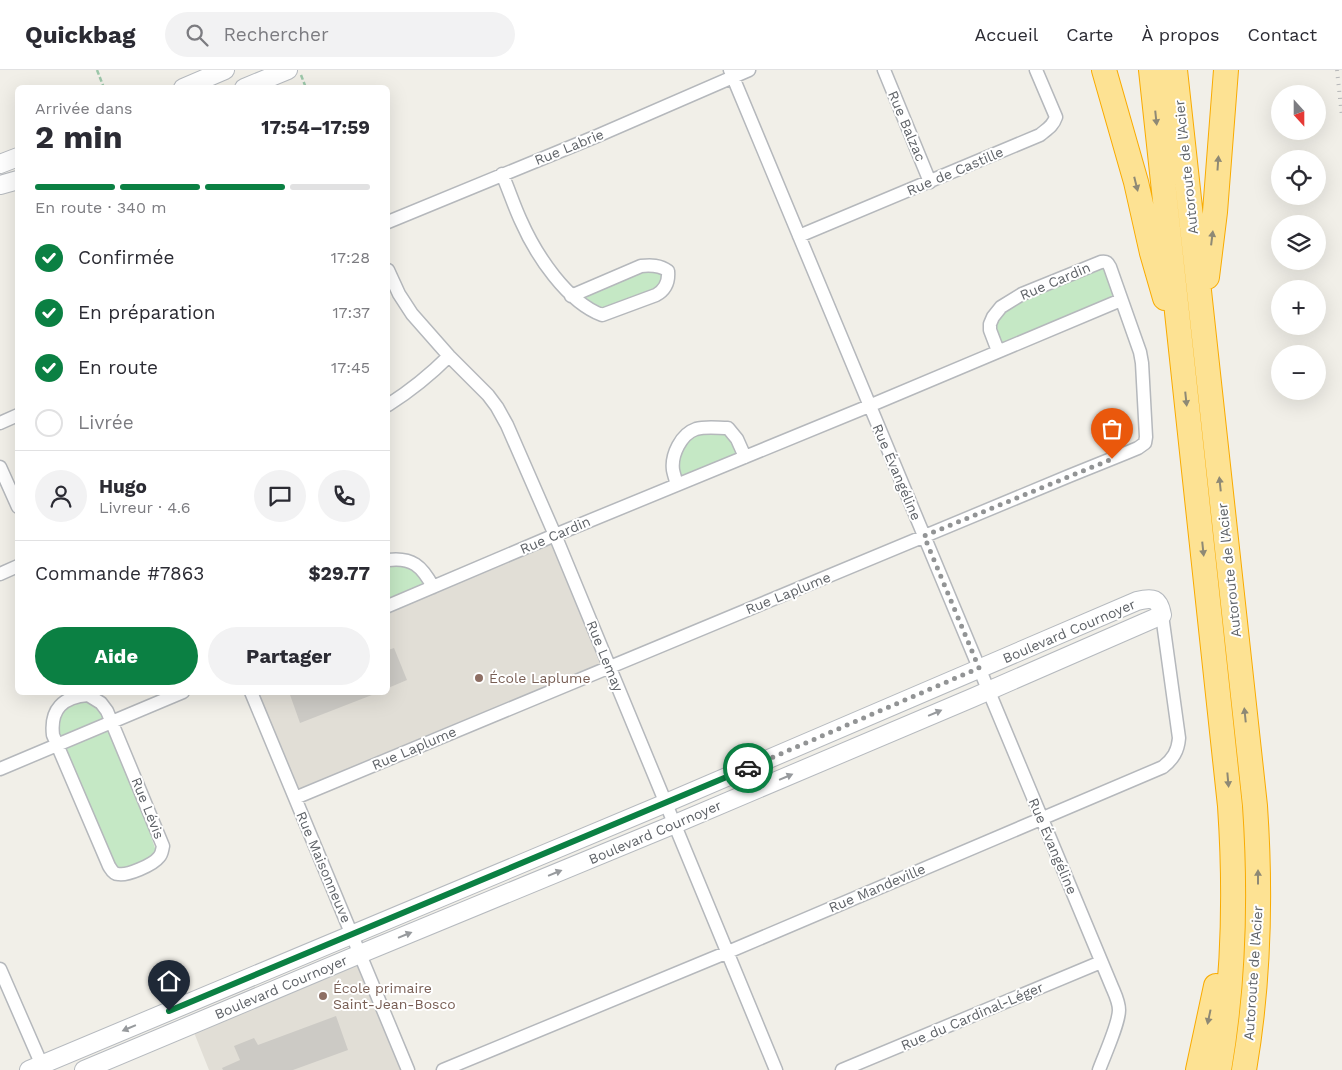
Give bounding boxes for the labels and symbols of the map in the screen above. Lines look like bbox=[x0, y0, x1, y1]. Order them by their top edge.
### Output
north arrow bbox=[1271, 85, 1326, 140]
street label: Rue Balzac bbox=[885, 88, 929, 164]
street label: Autoroute de l'Acier bbox=[1171, 99, 1201, 235]
one-way arrow bbox=[1152, 111, 1160, 127]
street label: Rue Labrie bbox=[532, 126, 606, 168]
street label: Rue de Castille bbox=[904, 143, 1006, 199]
one-way arrow bbox=[1215, 155, 1223, 171]
one-way arrow bbox=[1132, 177, 1140, 192]
one-way arrow bbox=[1208, 229, 1216, 245]
street label: Rue Cardin bbox=[1017, 259, 1093, 303]
one-way arrow bbox=[1183, 391, 1191, 407]
pin bbox=[1091, 408, 1133, 459]
street label: Rue Évangéline bbox=[869, 421, 925, 523]
one-way arrow bbox=[1216, 475, 1224, 491]
street label: Autoroute de l'Acier bbox=[1214, 502, 1244, 638]
street label: Rue Cardin bbox=[517, 513, 593, 557]
one-way arrow bbox=[1199, 542, 1207, 558]
street label: Rue Laplume bbox=[743, 569, 833, 617]
street label: Boulevard Cournoyer bbox=[1000, 596, 1138, 666]
street label: Rue Lemay bbox=[584, 618, 627, 694]
place label: École Laplume bbox=[489, 670, 590, 686]
marker: École Laplume bbox=[473, 672, 485, 684]
one-way arrow bbox=[1241, 707, 1249, 723]
one-way arrow bbox=[928, 709, 942, 717]
street label: Rue Laplume bbox=[369, 723, 459, 773]
courier bbox=[723, 743, 773, 793]
one-way arrow bbox=[779, 772, 793, 780]
one-way arrow bbox=[1224, 773, 1232, 789]
street label: Rue Lévis bbox=[128, 775, 168, 841]
street label: Rue Évangéline bbox=[1025, 795, 1081, 897]
street label: Boulevard Cournoyer bbox=[586, 797, 724, 867]
street label: Rue Maisonneuve bbox=[293, 809, 355, 925]
street label: Rue Mandeville bbox=[826, 860, 928, 916]
one-way arrow bbox=[548, 869, 562, 877]
one-way arrow bbox=[1254, 869, 1262, 885]
street label: Autoroute de l'Acier bbox=[1240, 905, 1266, 1041]
one-way arrow bbox=[398, 931, 412, 939]
street label: Boulevard Cournoyer bbox=[212, 952, 350, 1022]
pin bbox=[148, 960, 190, 1011]
street label: Rue du Cardinal-Léger bbox=[898, 979, 1046, 1053]
place label: École primaire Saint-Jean-Bosco bbox=[333, 980, 456, 1012]
marker: École primaire Saint-Jean-Bosco bbox=[317, 990, 329, 1002]
one-way arrow bbox=[1205, 1009, 1213, 1025]
one-way arrow bbox=[121, 1024, 136, 1032]

